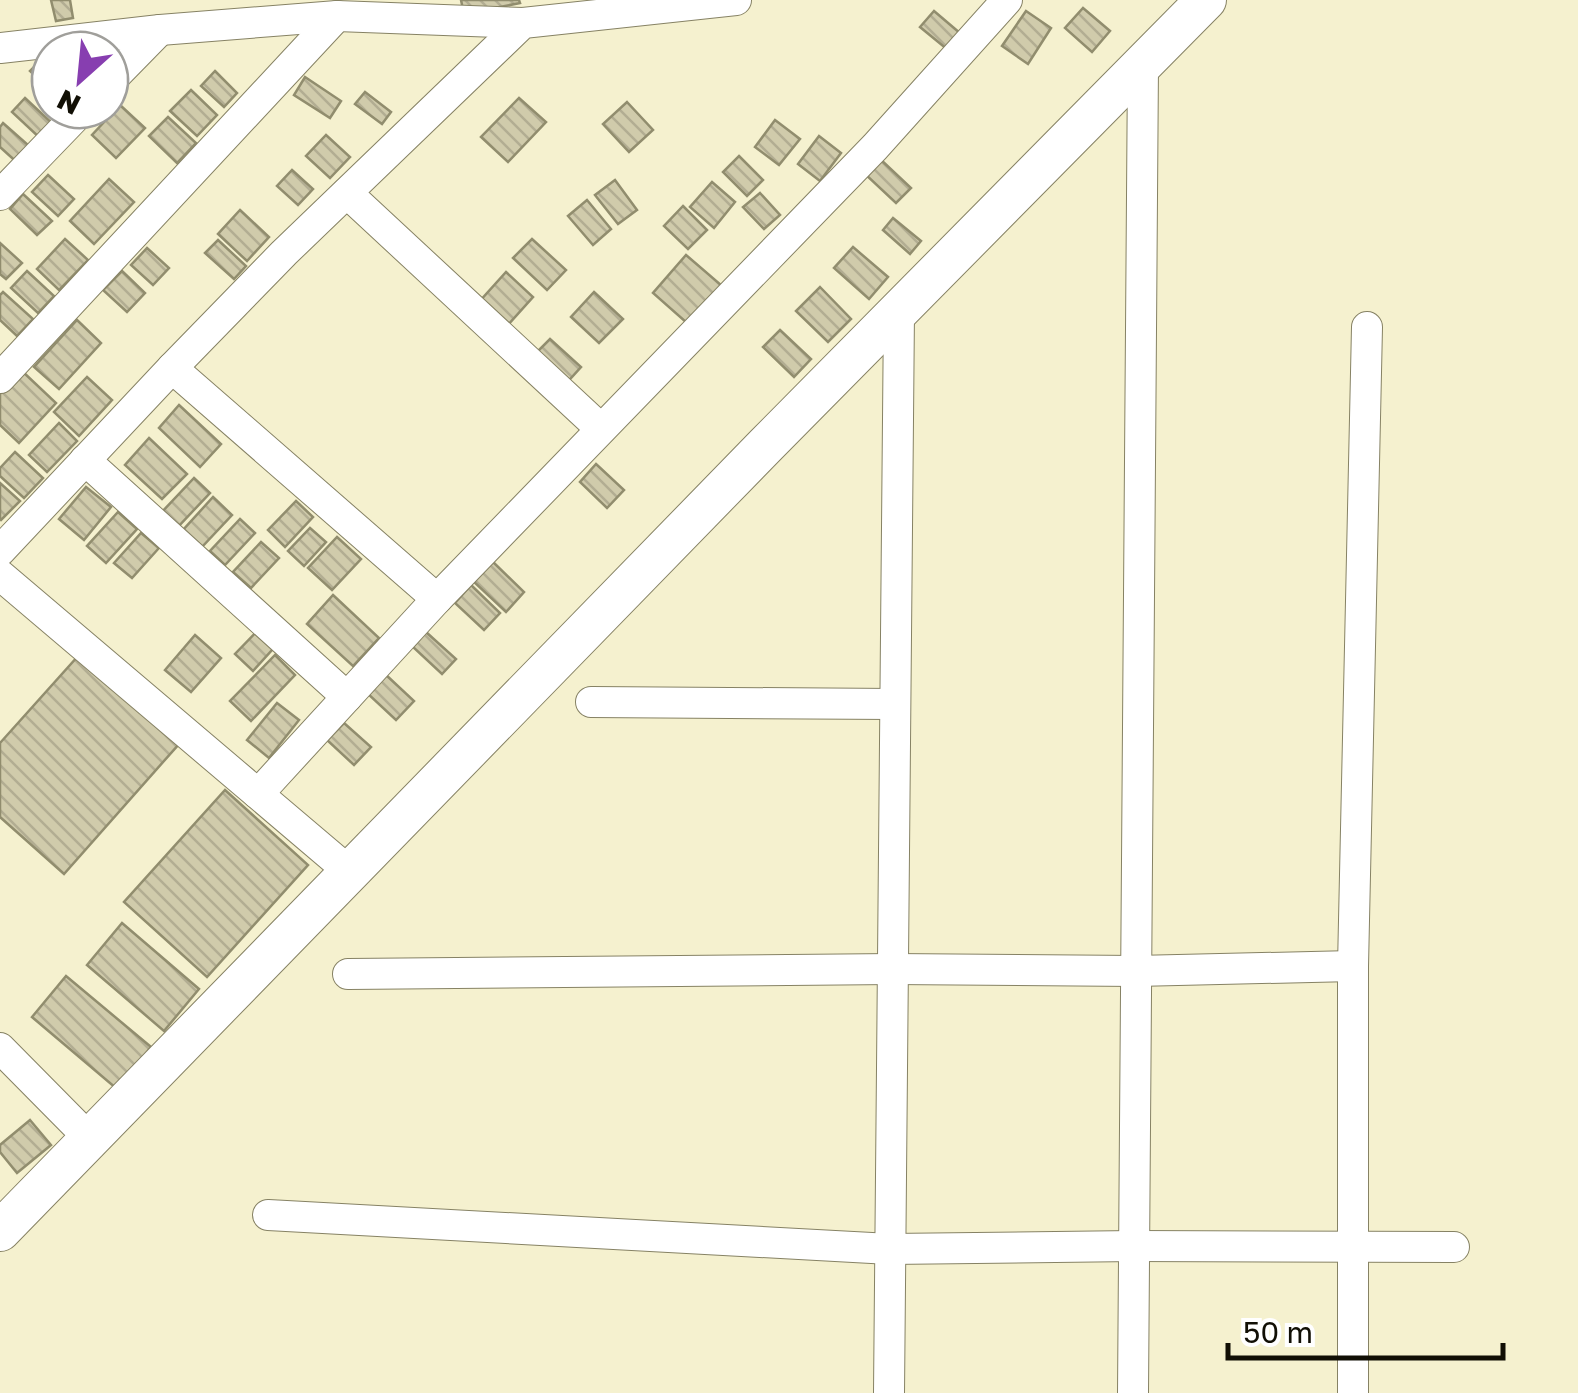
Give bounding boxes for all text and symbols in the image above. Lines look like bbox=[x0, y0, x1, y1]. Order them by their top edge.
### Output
north arrow bbox=[30, 30, 130, 130]
text: N bbox=[51, 83, 85, 122]
scale bar bbox=[1228, 1298, 1503, 1360]
text: 50 m bbox=[1243, 1314, 1313, 1350]

